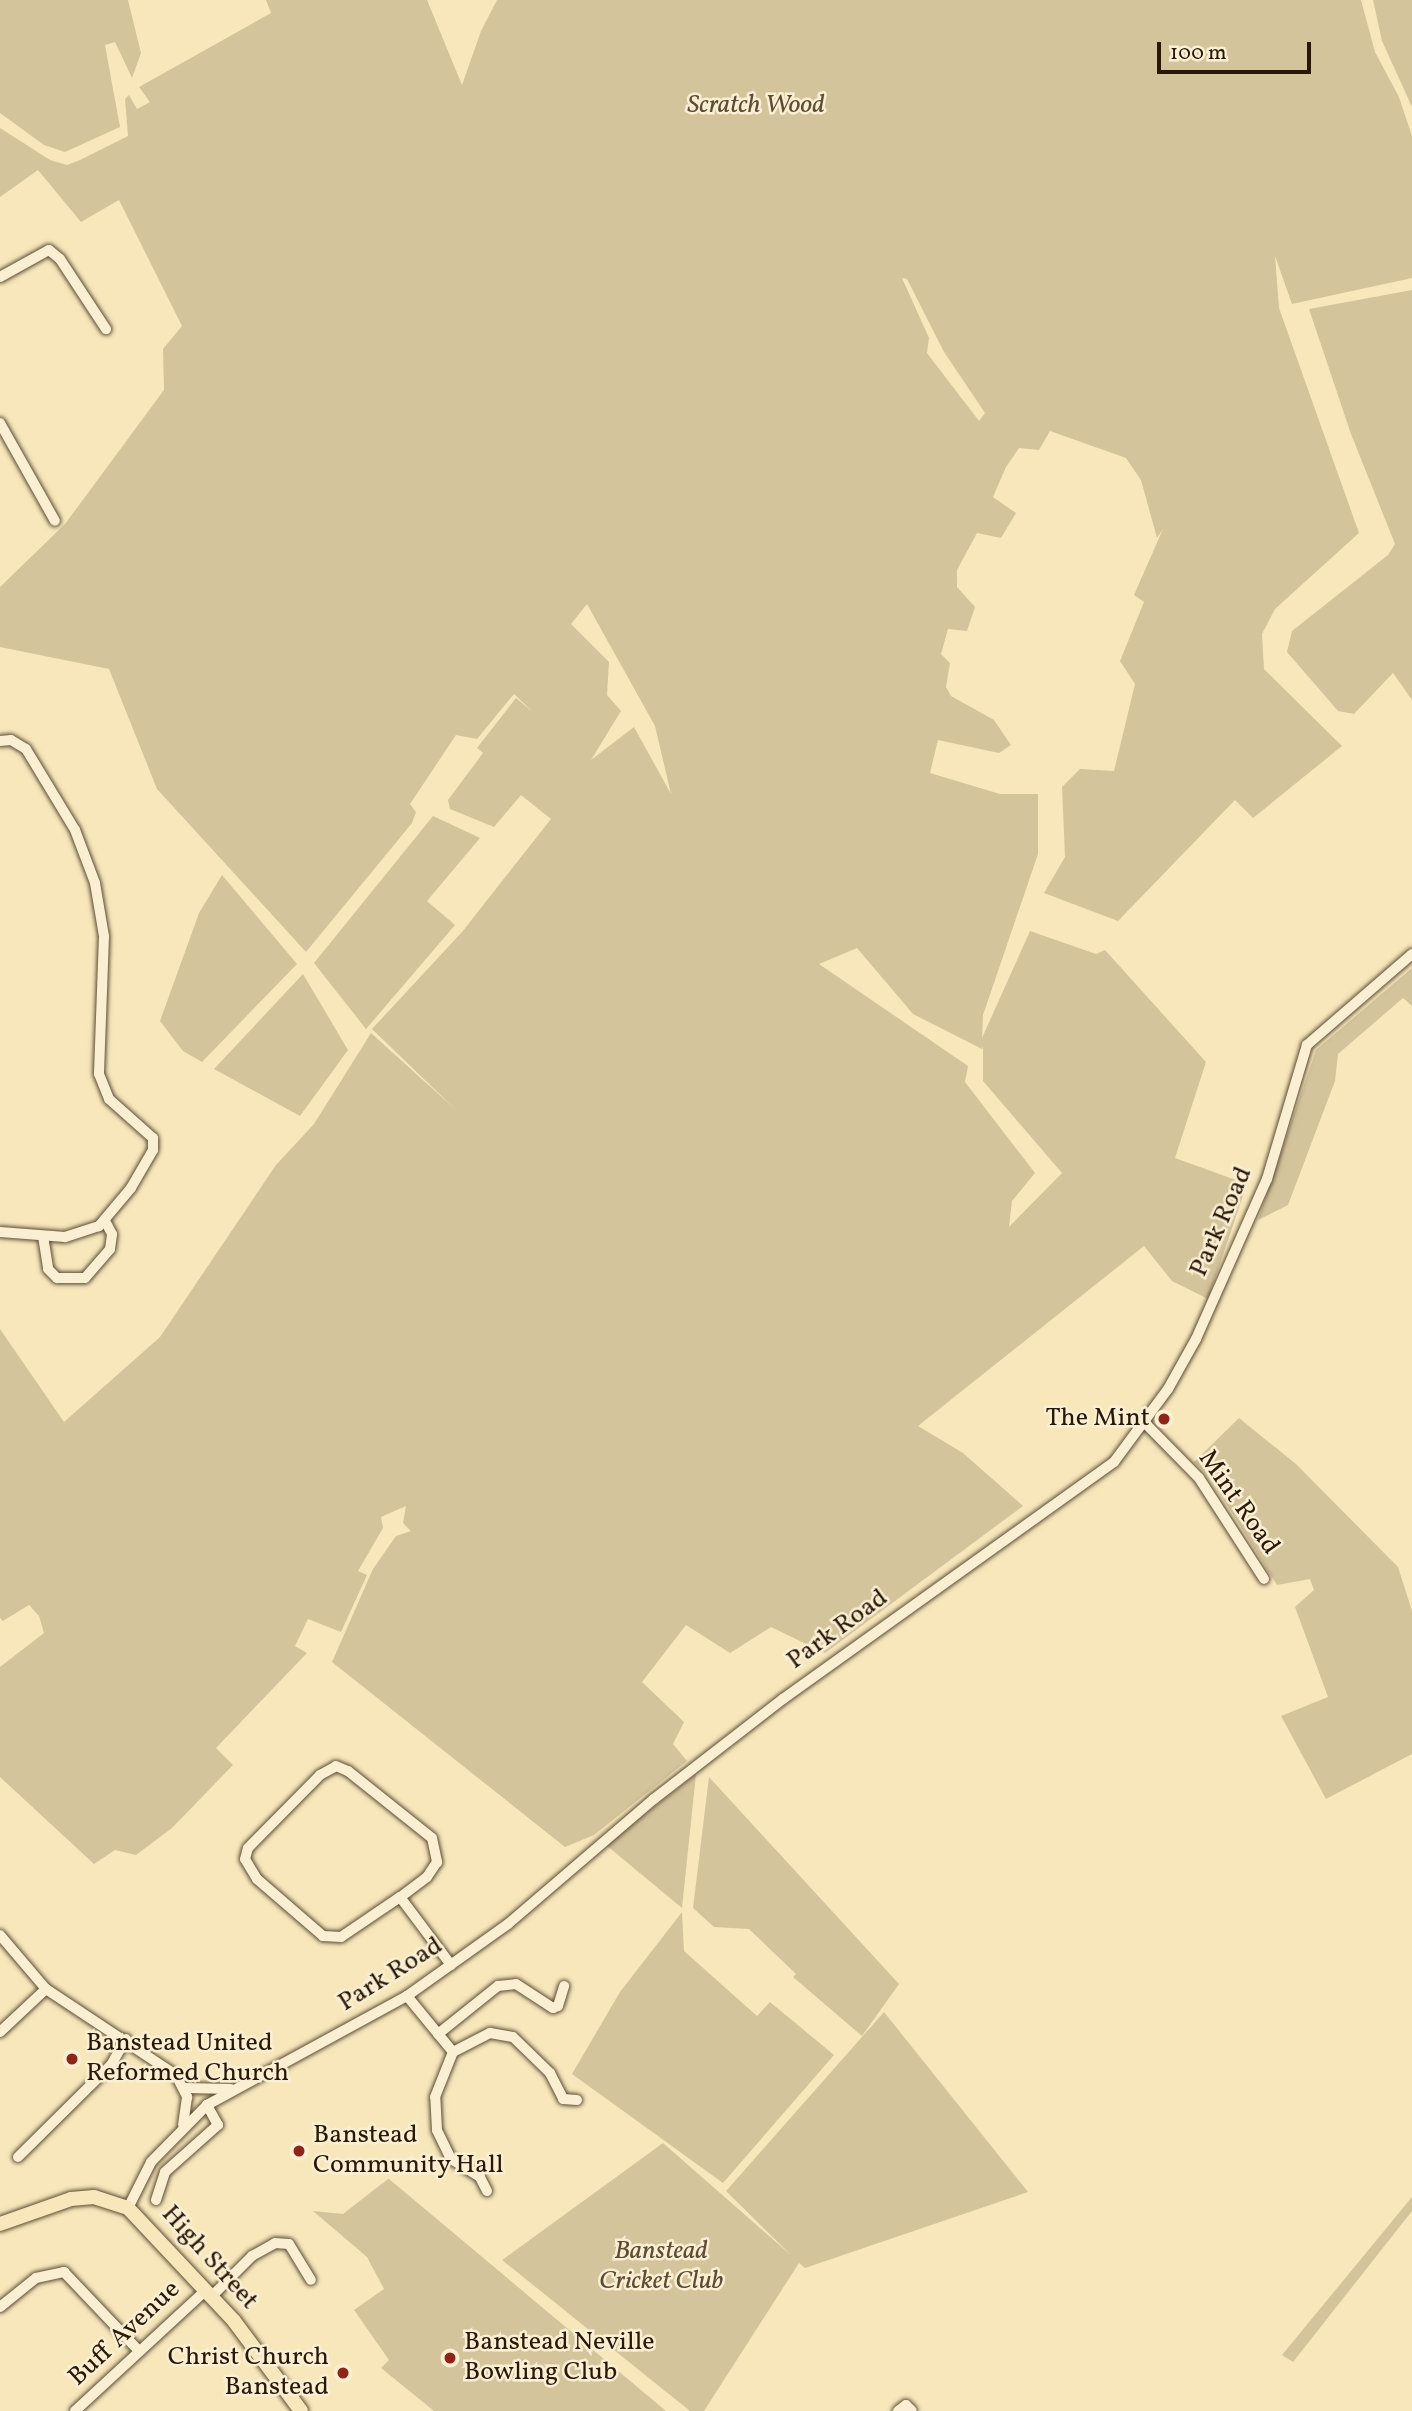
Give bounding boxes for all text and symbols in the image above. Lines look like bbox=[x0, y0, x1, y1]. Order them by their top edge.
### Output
scale bar bbox=[1160, 28, 1314, 72]
text: 100 m bbox=[1170, 39, 1227, 68]
park label: Scratch Wood bbox=[687, 90, 825, 122]
street label: Park Road bbox=[1184, 1162, 1260, 1282]
place label: The Mint bbox=[1046, 1403, 1150, 1435]
marker: The Mint bbox=[1156, 1411, 1172, 1427]
street label: Mint Road bbox=[1191, 1445, 1285, 1561]
street label: Park Road bbox=[781, 1583, 895, 1677]
street label: Park Road bbox=[333, 1931, 449, 2019]
place label: Banstead United Reformed Church bbox=[86, 2028, 289, 2090]
marker: Banstead United Reformed Church bbox=[64, 2051, 80, 2067]
place label: Banstead Community Hall bbox=[313, 2120, 504, 2182]
marker: Banstead Community Hall bbox=[291, 2143, 307, 2159]
street label: High Street bbox=[154, 2199, 264, 2317]
park label: Banstead Cricket Club bbox=[599, 2236, 723, 2298]
street label: Buff Avenue bbox=[64, 2275, 186, 2393]
place label: Banstead Neville Bowling Club bbox=[464, 2327, 655, 2388]
place label: Christ Church Banstead bbox=[168, 2342, 329, 2404]
marker: Banstead Neville Bowling Club bbox=[442, 2350, 458, 2366]
marker: Christ Church Banstead bbox=[335, 2365, 351, 2381]

